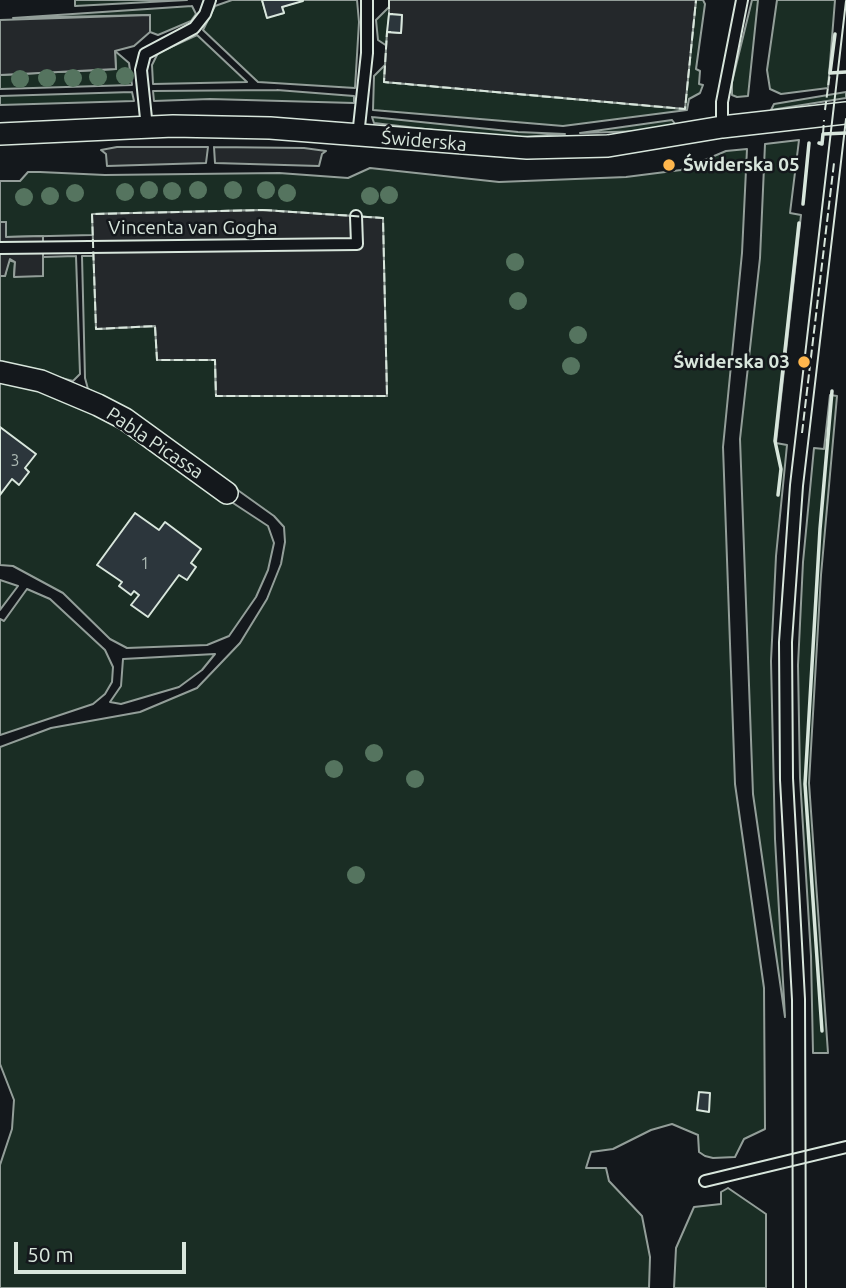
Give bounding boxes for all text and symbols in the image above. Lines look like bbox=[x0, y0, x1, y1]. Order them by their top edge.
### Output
street label: Świderska bbox=[380, 126, 468, 156]
place label: Świderska 05 bbox=[683, 154, 800, 176]
marker: Świderska 05 bbox=[661, 157, 677, 173]
street label: Vincenta van Gogha bbox=[108, 217, 278, 239]
place label: Świderska 03 bbox=[673, 351, 790, 373]
marker: Świderska 03 bbox=[796, 354, 812, 370]
street label: Pabla Picassa bbox=[102, 402, 208, 484]
house number: 3 bbox=[10, 451, 20, 471]
house number: 1 bbox=[140, 554, 150, 574]
scale bar bbox=[18, 1228, 189, 1272]
text: 50 m bbox=[27, 1242, 74, 1266]

